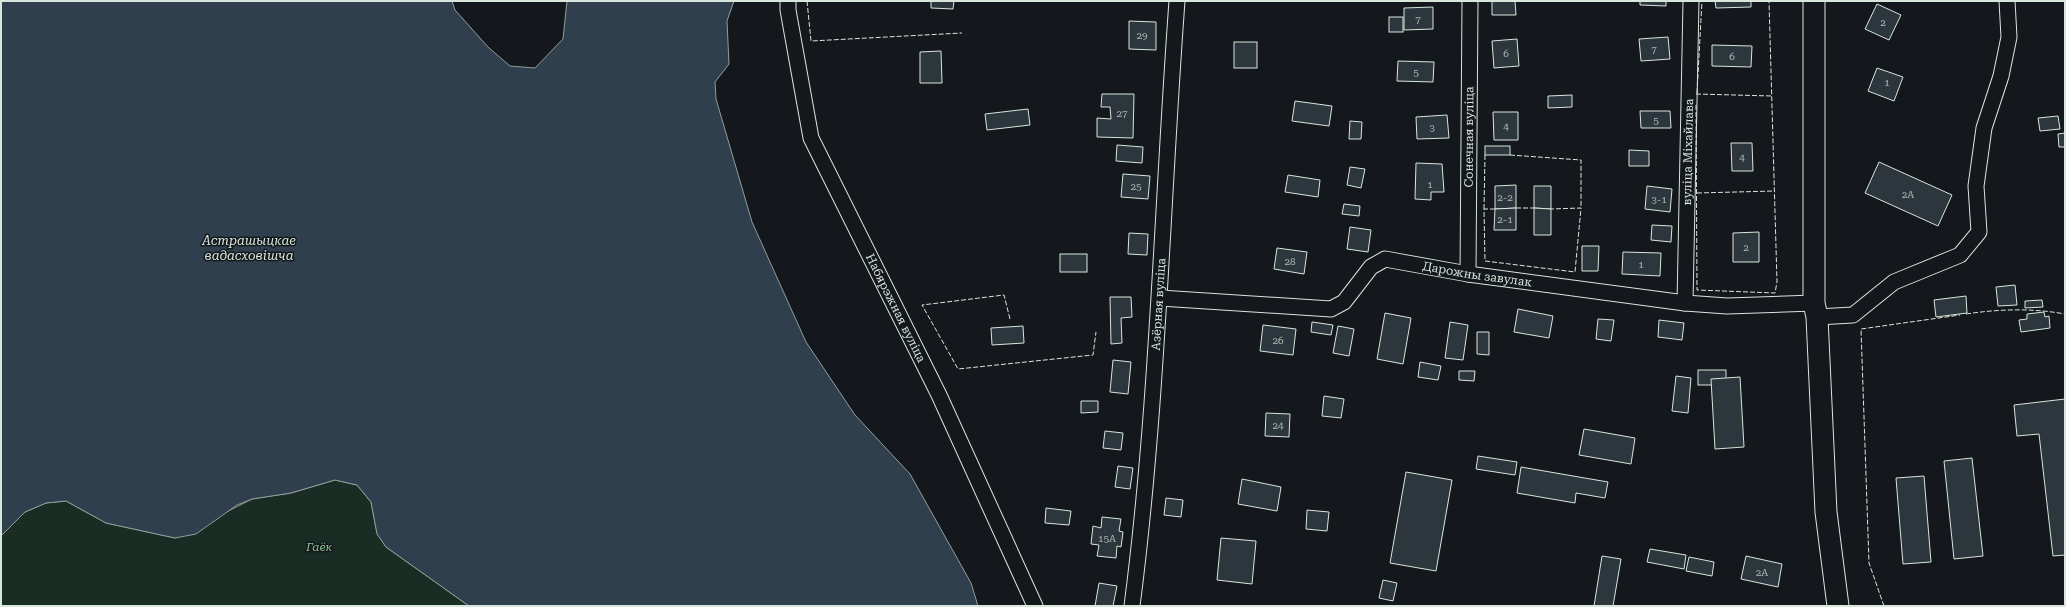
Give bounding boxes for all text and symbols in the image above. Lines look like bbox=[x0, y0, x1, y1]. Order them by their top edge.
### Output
house number: 7 bbox=[1415, 14, 1421, 25]
house number: 2 bbox=[1880, 17, 1886, 28]
house number: 29 bbox=[1136, 30, 1148, 41]
house number: 7 bbox=[1651, 44, 1657, 55]
house number: 6 bbox=[1503, 48, 1509, 59]
house number: 6 bbox=[1729, 51, 1735, 62]
house number: 5 bbox=[1413, 67, 1419, 78]
house number: 1 bbox=[1884, 77, 1890, 88]
street label: Сонечная вуліца bbox=[1462, 86, 1476, 188]
street label: вуліца Міхайлава bbox=[1680, 98, 1696, 205]
house number: 27 bbox=[1116, 108, 1128, 119]
house number: 5 bbox=[1653, 115, 1659, 126]
house number: 4 bbox=[1503, 121, 1509, 132]
house number: 3 bbox=[1429, 122, 1435, 133]
house number: 4 bbox=[1739, 152, 1745, 163]
house number: 1 bbox=[1427, 179, 1433, 190]
house number: 25 bbox=[1130, 181, 1142, 192]
house number: 2А bbox=[1902, 189, 1914, 200]
house number: 2-2 bbox=[1497, 192, 1513, 203]
house number: 3-1 bbox=[1651, 194, 1667, 205]
house number: 2-1 bbox=[1497, 214, 1513, 225]
water label: Астрашыцкае вадасховішча bbox=[201, 233, 296, 263]
house number: 2 bbox=[1743, 242, 1749, 253]
street label: Набярэжная вуліца bbox=[863, 251, 929, 365]
house number: 28 bbox=[1284, 256, 1296, 267]
street label: Азёрная вуліца bbox=[1149, 257, 1168, 351]
street label: Дарожны завулак bbox=[1421, 259, 1533, 290]
house number: 1 bbox=[1638, 259, 1644, 270]
house number: 26 bbox=[1272, 335, 1284, 346]
house number: 24 bbox=[1272, 420, 1284, 431]
house number: 15А bbox=[1098, 533, 1116, 544]
park label: Гаёк bbox=[305, 540, 332, 554]
house number: 2А bbox=[1756, 567, 1768, 578]

